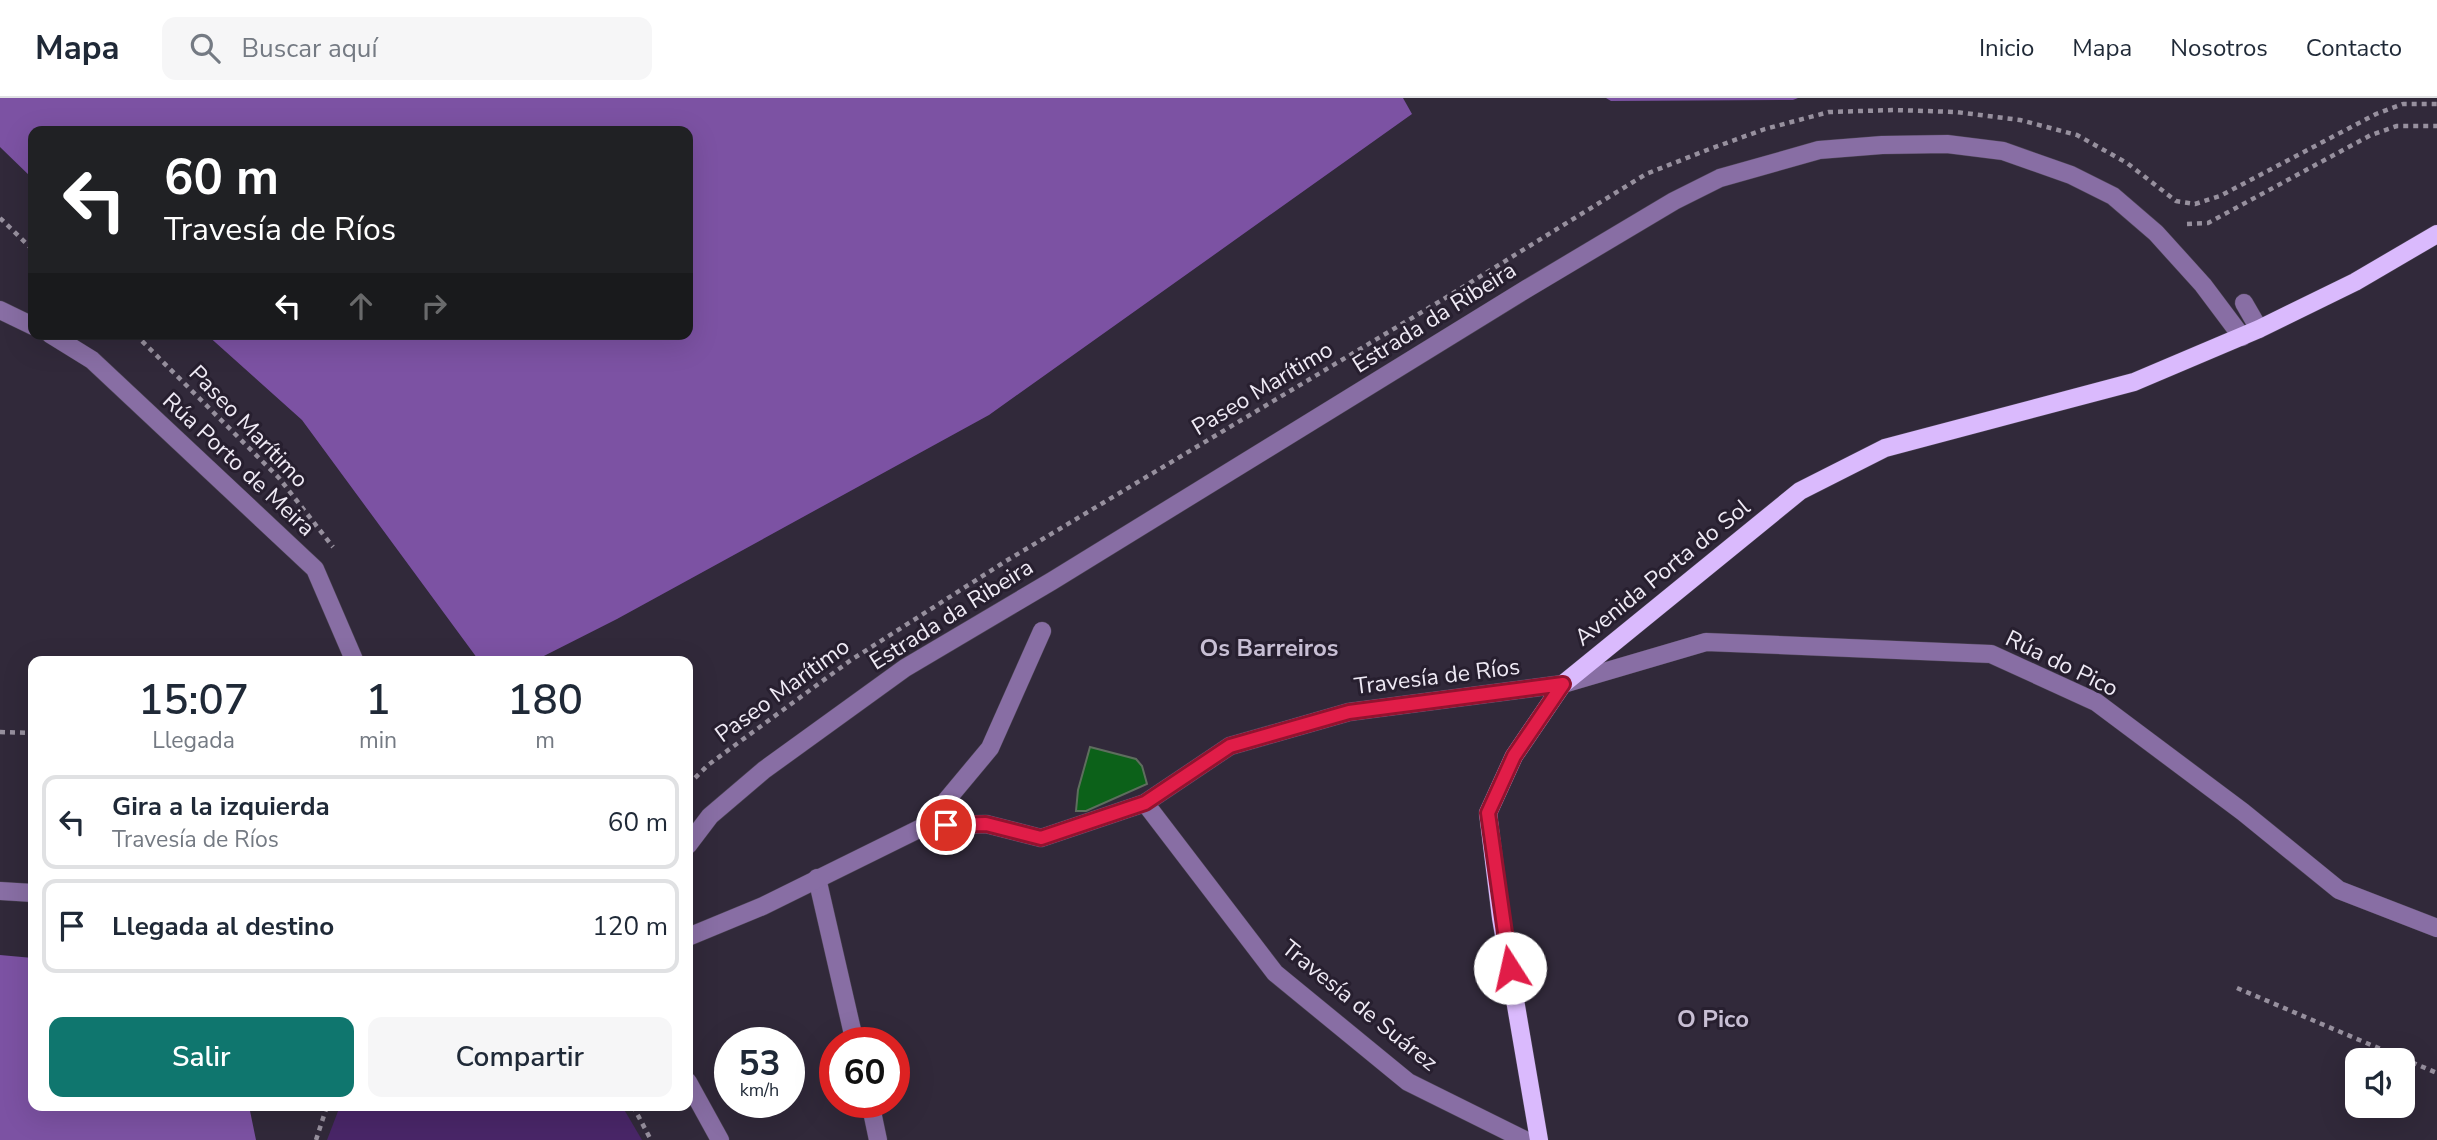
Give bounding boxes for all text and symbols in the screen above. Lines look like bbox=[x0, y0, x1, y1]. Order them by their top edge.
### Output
search box bbox=[162, 17, 652, 80]
text: Mapa bbox=[35, 26, 120, 71]
icon: search bbox=[186, 29, 224, 67]
text: Buscar aquí bbox=[242, 31, 377, 66]
text: Inicio bbox=[1979, 32, 2034, 64]
text: Mapa bbox=[2072, 32, 2132, 64]
text: Nosotros bbox=[2170, 32, 2268, 64]
text: Contacto bbox=[2306, 32, 2402, 64]
text: 60 m bbox=[164, 144, 279, 211]
icon: left bbox=[49, 154, 140, 245]
text: Travesía de Ríos bbox=[164, 208, 396, 251]
street label: Estrada da Ribeira bbox=[1347, 255, 1522, 380]
icon: left bbox=[269, 287, 307, 325]
icon: ahead bbox=[342, 287, 380, 325]
icon: right bbox=[415, 287, 453, 325]
street label: Paseo Marítimo bbox=[1186, 334, 1339, 443]
street label: Paseo Marítimo bbox=[182, 358, 315, 494]
street label: Rúa Porto de Meira bbox=[156, 386, 322, 543]
street label: Avenida Porta do Sol bbox=[1568, 492, 1757, 653]
street label: Estrada da Ribeira bbox=[864, 552, 1039, 677]
street label: Rúa do Pico bbox=[2000, 623, 2123, 704]
street label: Paseo Marítimo bbox=[709, 631, 856, 750]
district label: Os Barreiros bbox=[1199, 632, 1339, 664]
street label: Travesía de Ríos bbox=[1352, 651, 1522, 702]
text: 15:07 bbox=[138, 672, 249, 729]
text: 1 bbox=[365, 672, 391, 729]
text: 180 bbox=[507, 672, 583, 729]
text: Llegada bbox=[152, 725, 235, 756]
text: min bbox=[359, 725, 397, 756]
text: m bbox=[535, 725, 555, 756]
text: Gira a la izquierda bbox=[112, 789, 330, 824]
pin bbox=[916, 795, 976, 855]
icon: left bbox=[53, 803, 91, 841]
text: 60 m bbox=[608, 805, 668, 840]
icon: arrive bbox=[927, 806, 965, 844]
text: Travesía de Ríos bbox=[112, 824, 279, 855]
icon: arrive bbox=[53, 907, 91, 945]
text: Llegada al destino bbox=[112, 909, 334, 944]
text: 120 m bbox=[592, 909, 668, 944]
position arrow bbox=[1473, 931, 1547, 1005]
street label: Travesía de Suárez bbox=[1275, 933, 1444, 1078]
district label: O Pico bbox=[1677, 1003, 1749, 1035]
button: Salir bbox=[49, 1017, 354, 1097]
button: Compartir bbox=[368, 1017, 672, 1097]
speed limit sign: 60 bbox=[819, 1027, 910, 1118]
text: 53 bbox=[738, 1040, 781, 1087]
map controls bbox=[2345, 1048, 2415, 1118]
button: sound bbox=[2345, 1048, 2415, 1118]
text: km/h bbox=[740, 1078, 779, 1102]

